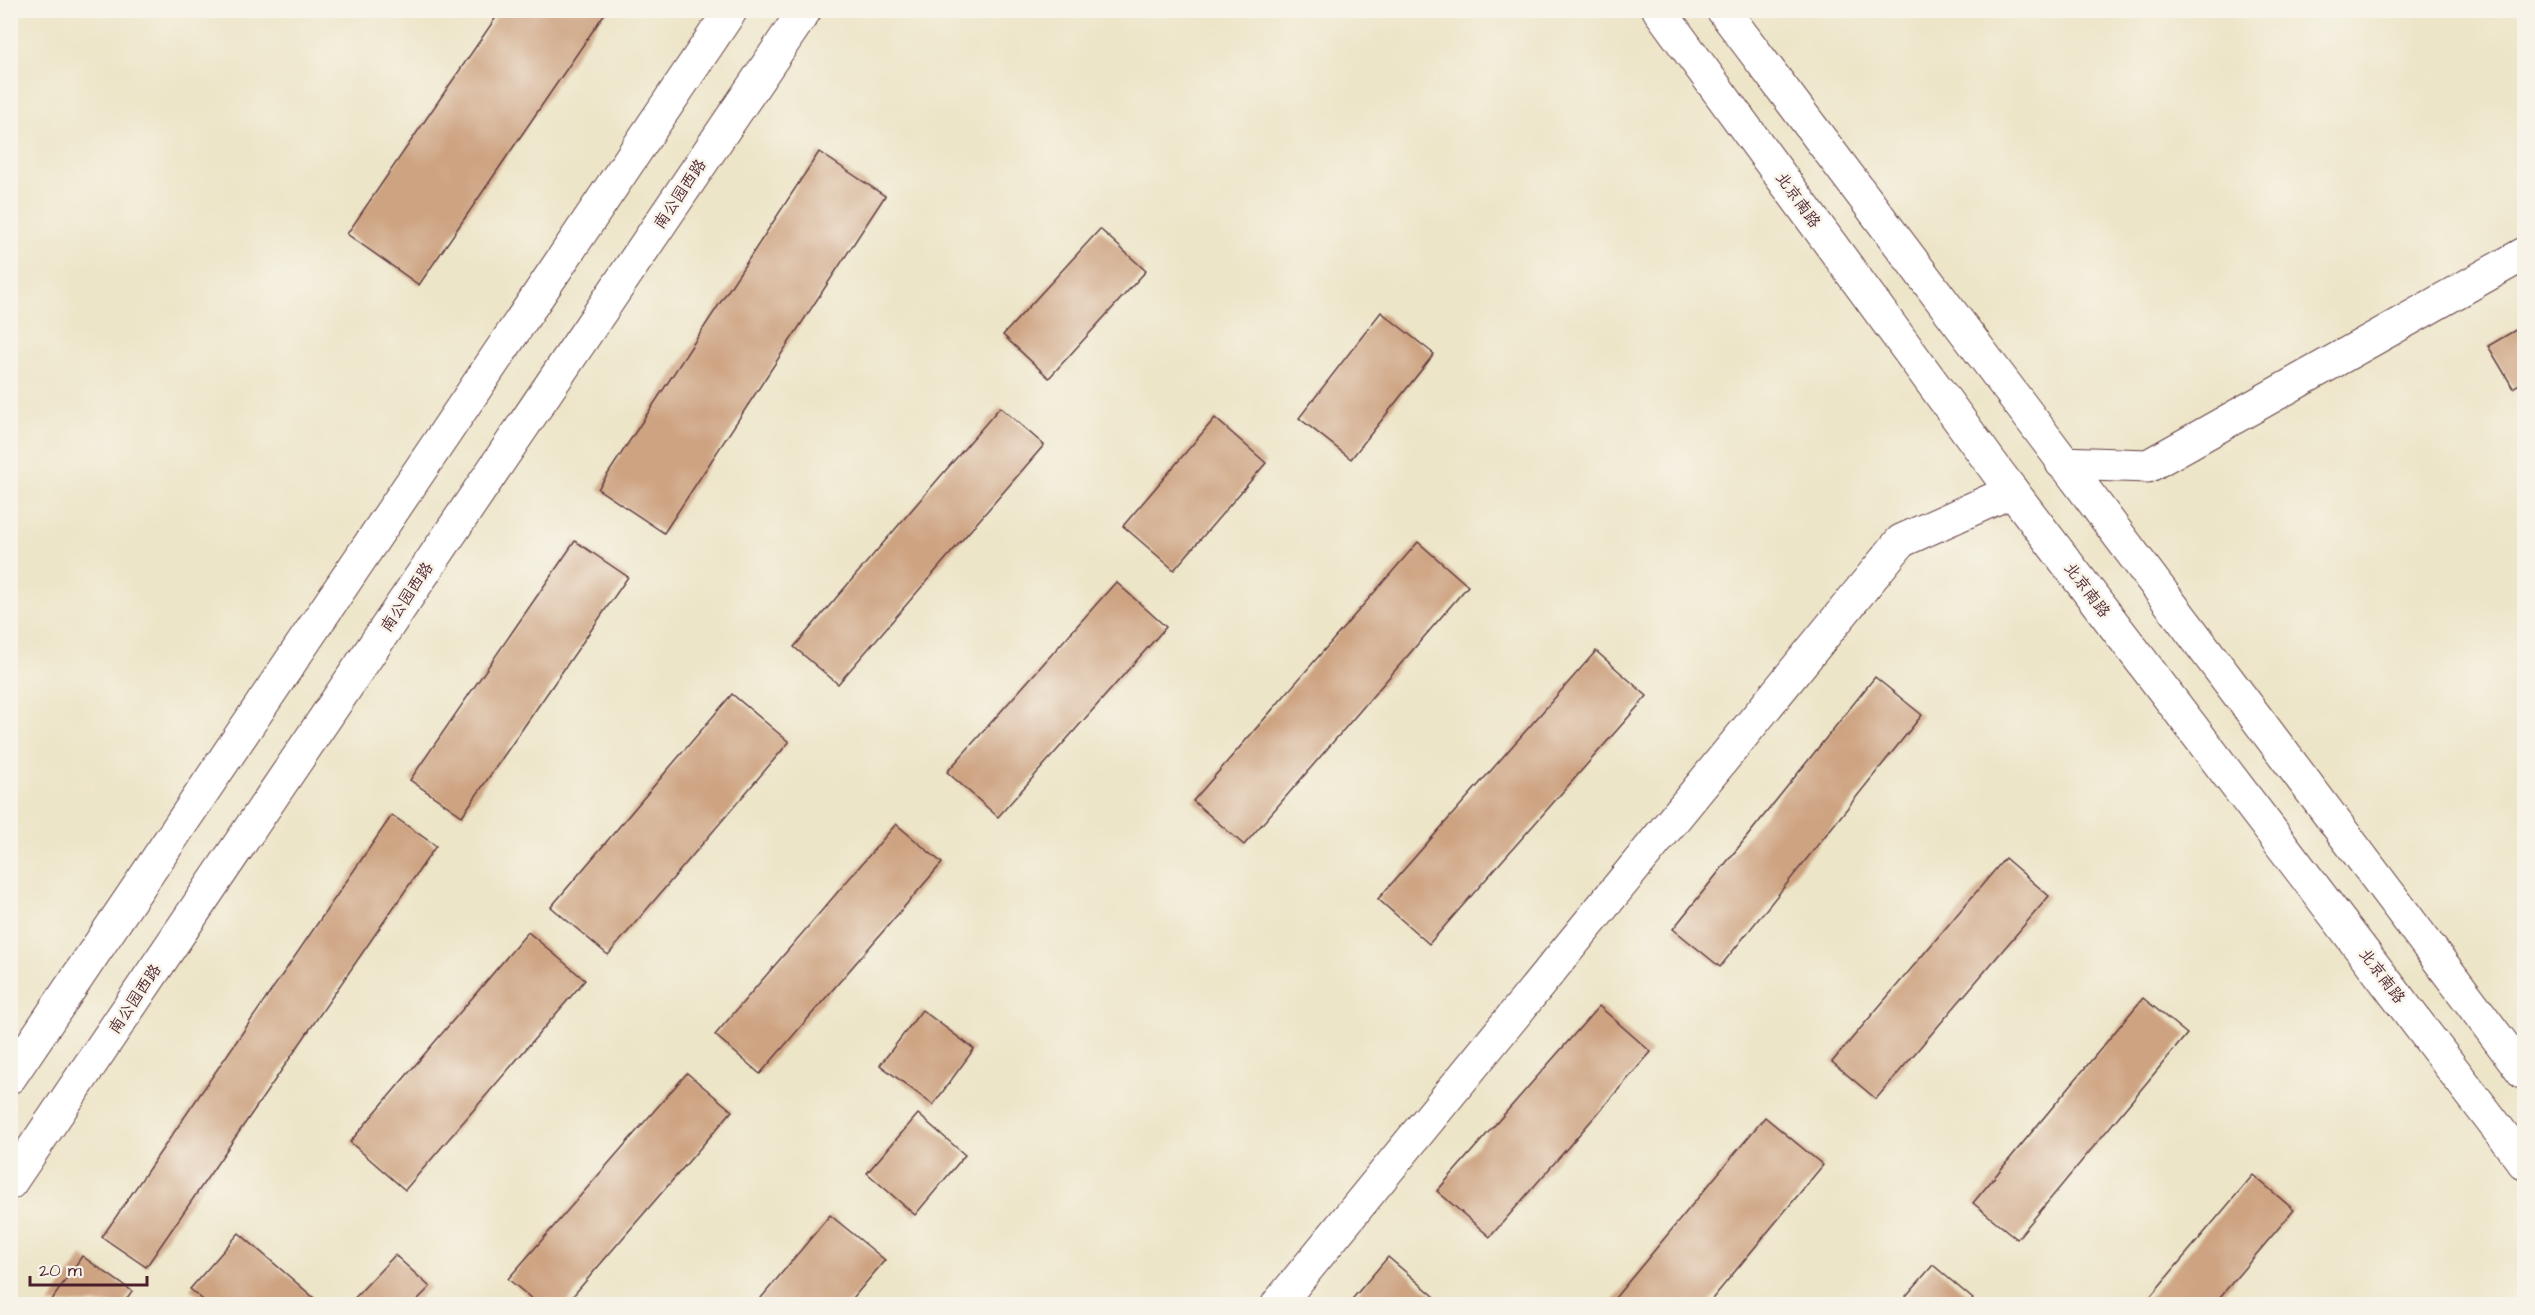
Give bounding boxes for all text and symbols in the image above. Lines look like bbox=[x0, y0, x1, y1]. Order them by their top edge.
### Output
street label: 南公园西路 bbox=[649, 155, 711, 233]
street label: 北京南路 bbox=[1770, 168, 1826, 232]
street label: 南公园西路 bbox=[376, 558, 438, 636]
street label: 北京南路 bbox=[2059, 558, 2115, 622]
street label: 北京南路 bbox=[2354, 944, 2410, 1008]
street label: 南公园西路 bbox=[104, 960, 166, 1038]
scale bar bbox=[30, 1249, 147, 1287]
text: 20 m bbox=[39, 1258, 82, 1283]

